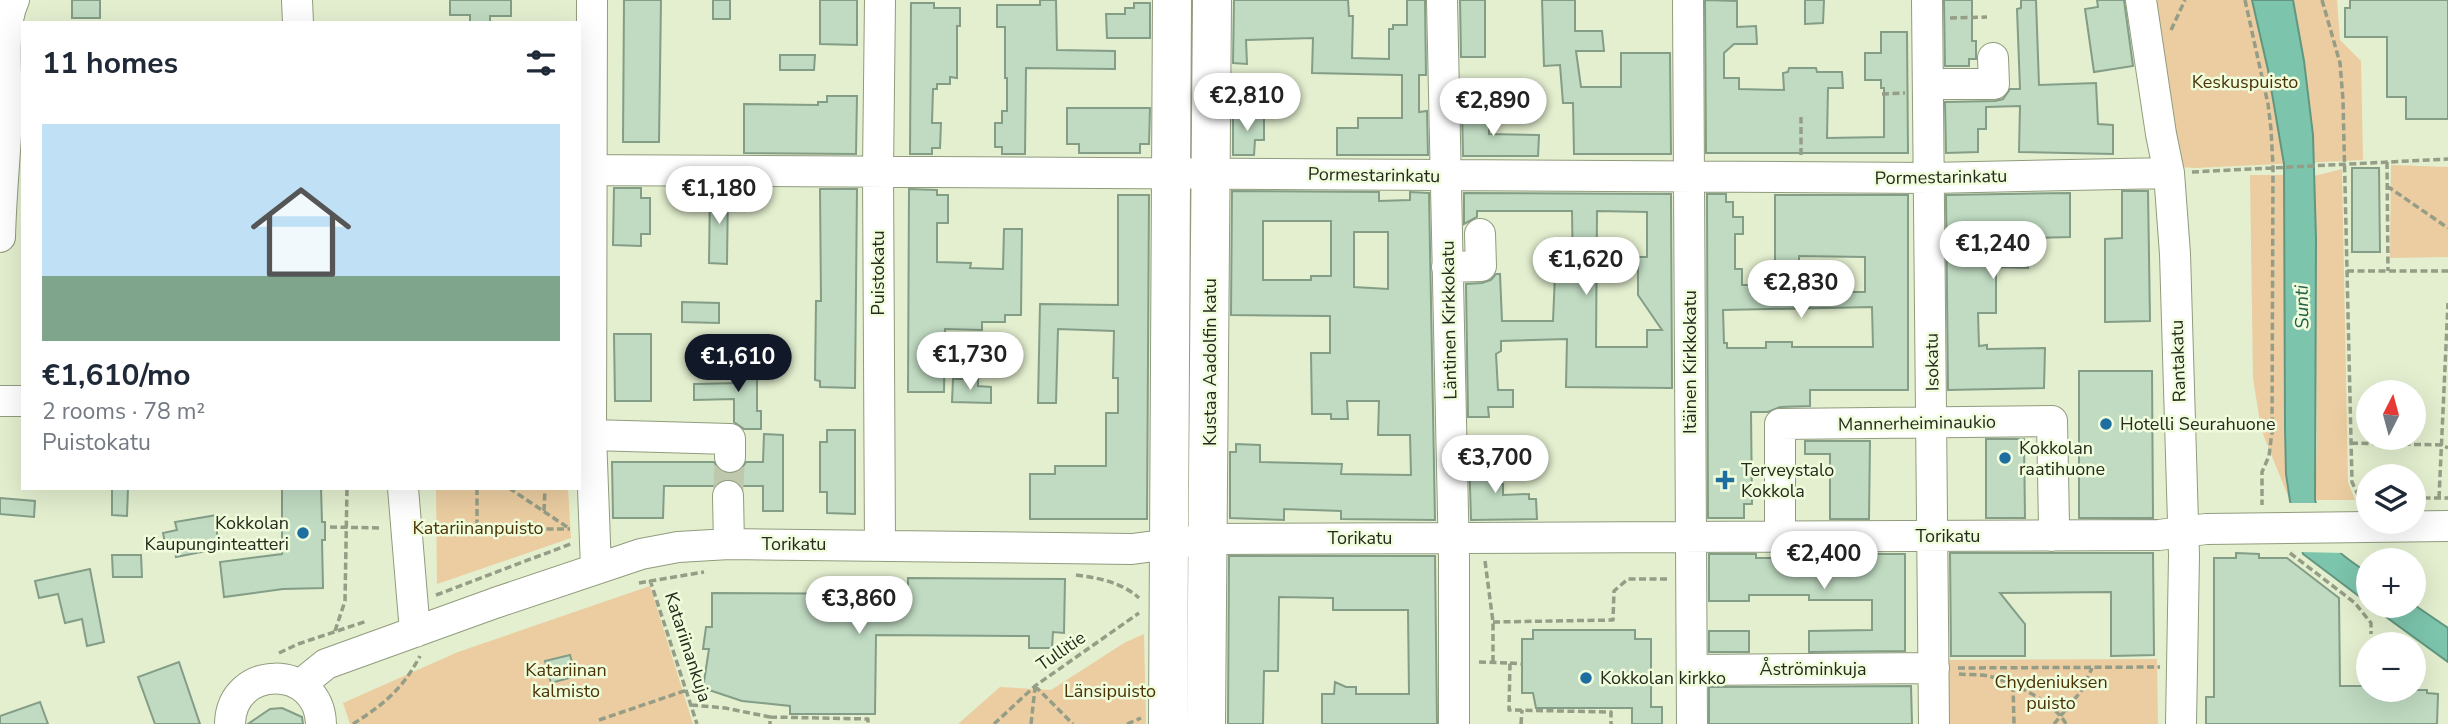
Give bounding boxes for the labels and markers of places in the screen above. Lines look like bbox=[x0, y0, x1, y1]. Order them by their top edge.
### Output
pin: €2,810 bbox=[1190, 74, 1304, 133]
pin: €2,890 bbox=[1436, 78, 1550, 138]
pin: €1,180 bbox=[662, 166, 776, 226]
pin: €1,240 bbox=[1936, 222, 2050, 281]
pin: €1,620 bbox=[1529, 238, 1643, 297]
pin: €2,830 bbox=[1744, 260, 1858, 320]
pin: €1,730 bbox=[913, 332, 1027, 392]
pin: €1,610 bbox=[681, 334, 795, 394]
place label: Hotelli Seurahuone bbox=[2120, 412, 2276, 436]
marker: Hotelli Seurahuone bbox=[2098, 416, 2114, 432]
pin: €3,700 bbox=[1438, 435, 1552, 495]
place label: Kokkolan raatihuone bbox=[2019, 436, 2105, 481]
marker: Kokkolan raatihuone bbox=[1997, 450, 2013, 466]
place label: Terveystalo Kokkola bbox=[1741, 458, 1834, 503]
marker: Terveystalo Kokkola bbox=[1715, 470, 1735, 490]
place label: Kokkolan Kaupunginteatteri bbox=[145, 511, 289, 556]
marker: Kokkolan Kaupunginteatteri bbox=[295, 525, 311, 541]
pin: €2,400 bbox=[1767, 532, 1881, 591]
pin: €3,860 bbox=[802, 576, 916, 636]
place label: Kokkolan kirkko bbox=[1600, 666, 1726, 690]
marker: Kokkolan kirkko bbox=[1578, 670, 1594, 686]

